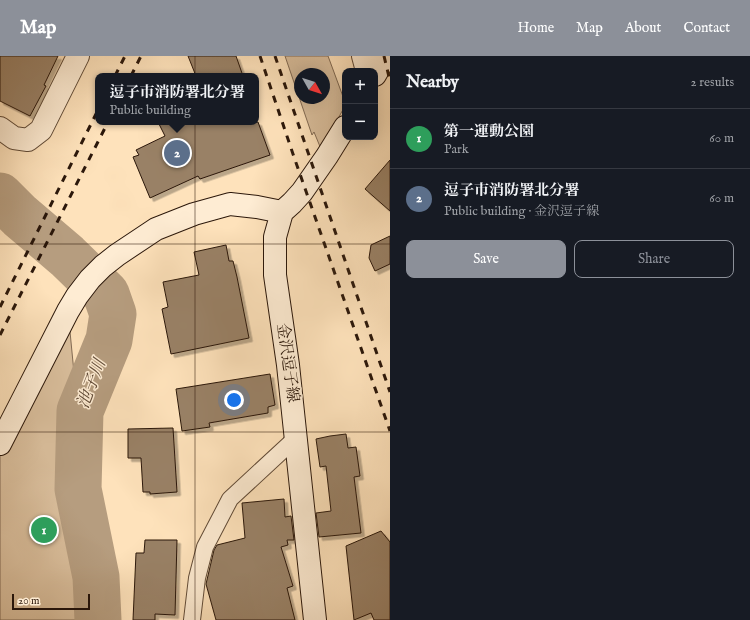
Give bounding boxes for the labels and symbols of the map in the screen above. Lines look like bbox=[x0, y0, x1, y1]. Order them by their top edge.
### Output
north arrow bbox=[294, 68, 330, 104]
pin: 2 bbox=[164, 138, 190, 168]
street label: 金沢逗子線 bbox=[272, 322, 302, 404]
water label: 池子川 bbox=[73, 355, 112, 412]
your location bbox=[224, 390, 244, 410]
pin: 1 bbox=[31, 515, 57, 545]
scale bar bbox=[12, 592, 90, 611]

